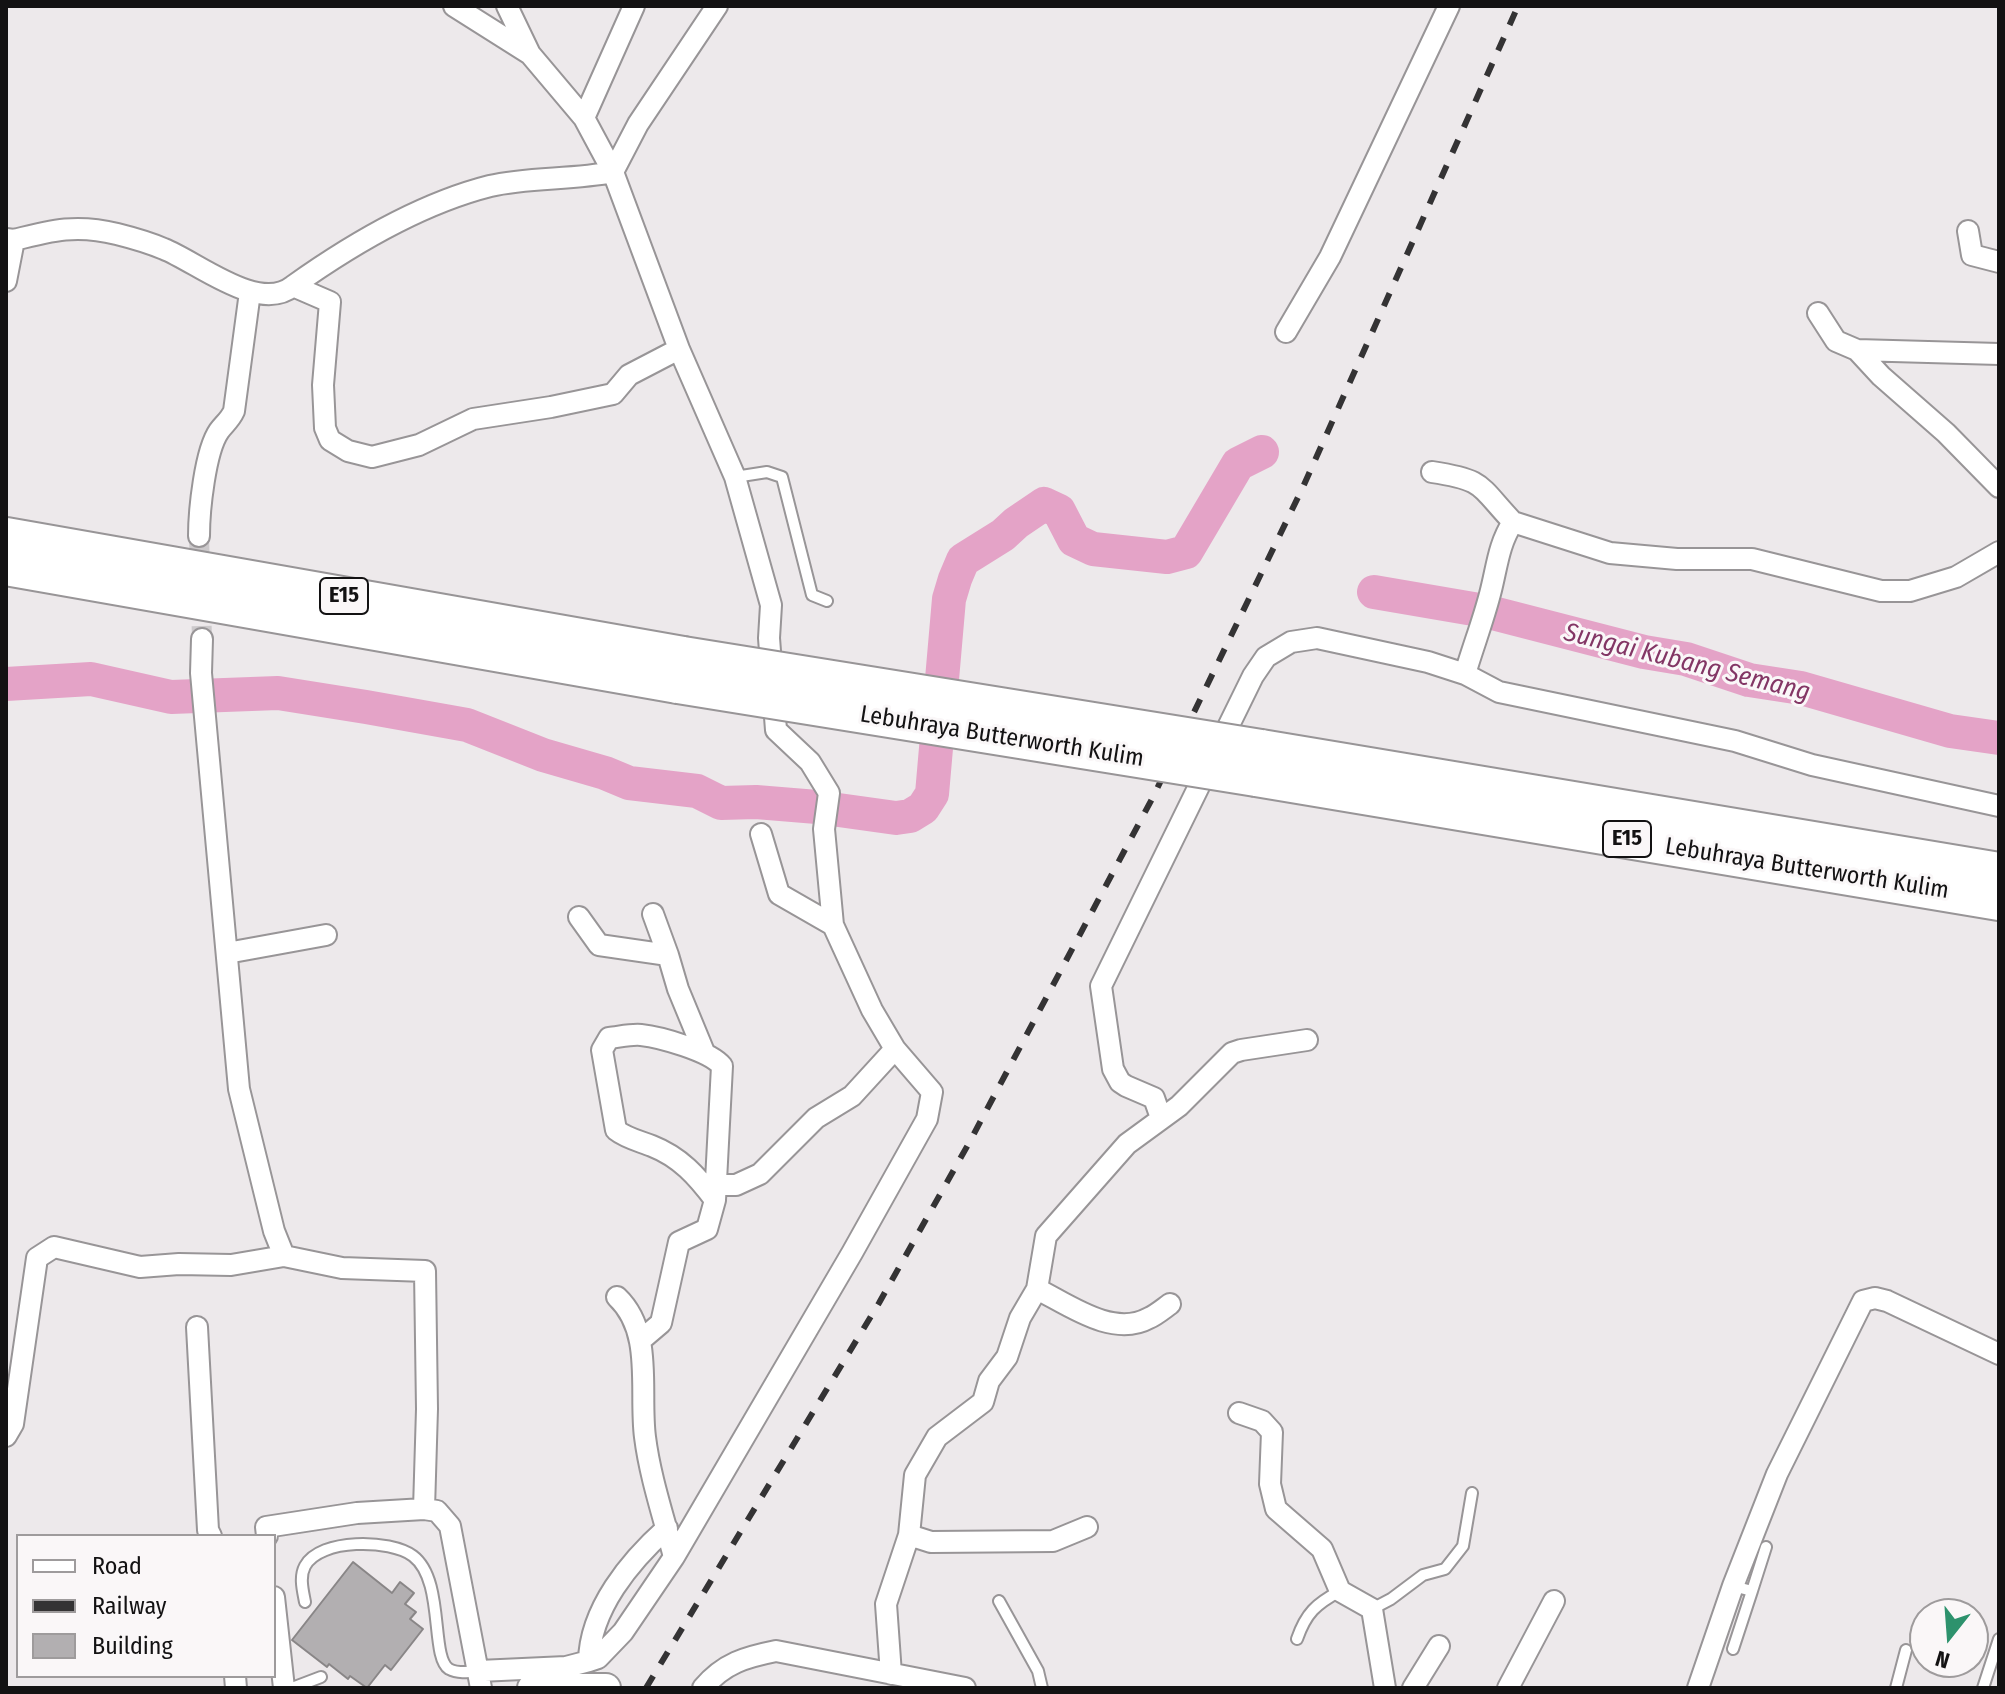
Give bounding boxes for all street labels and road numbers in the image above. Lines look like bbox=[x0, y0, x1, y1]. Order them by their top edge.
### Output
road number: E15 bbox=[320, 578, 368, 614]
street label: Lebuhraya Butterworth Kulim bbox=[858, 700, 1146, 774]
road number: E15 bbox=[1603, 821, 1651, 857]
street label: Lebuhraya Butterworth Kulim bbox=[1663, 832, 1951, 906]

